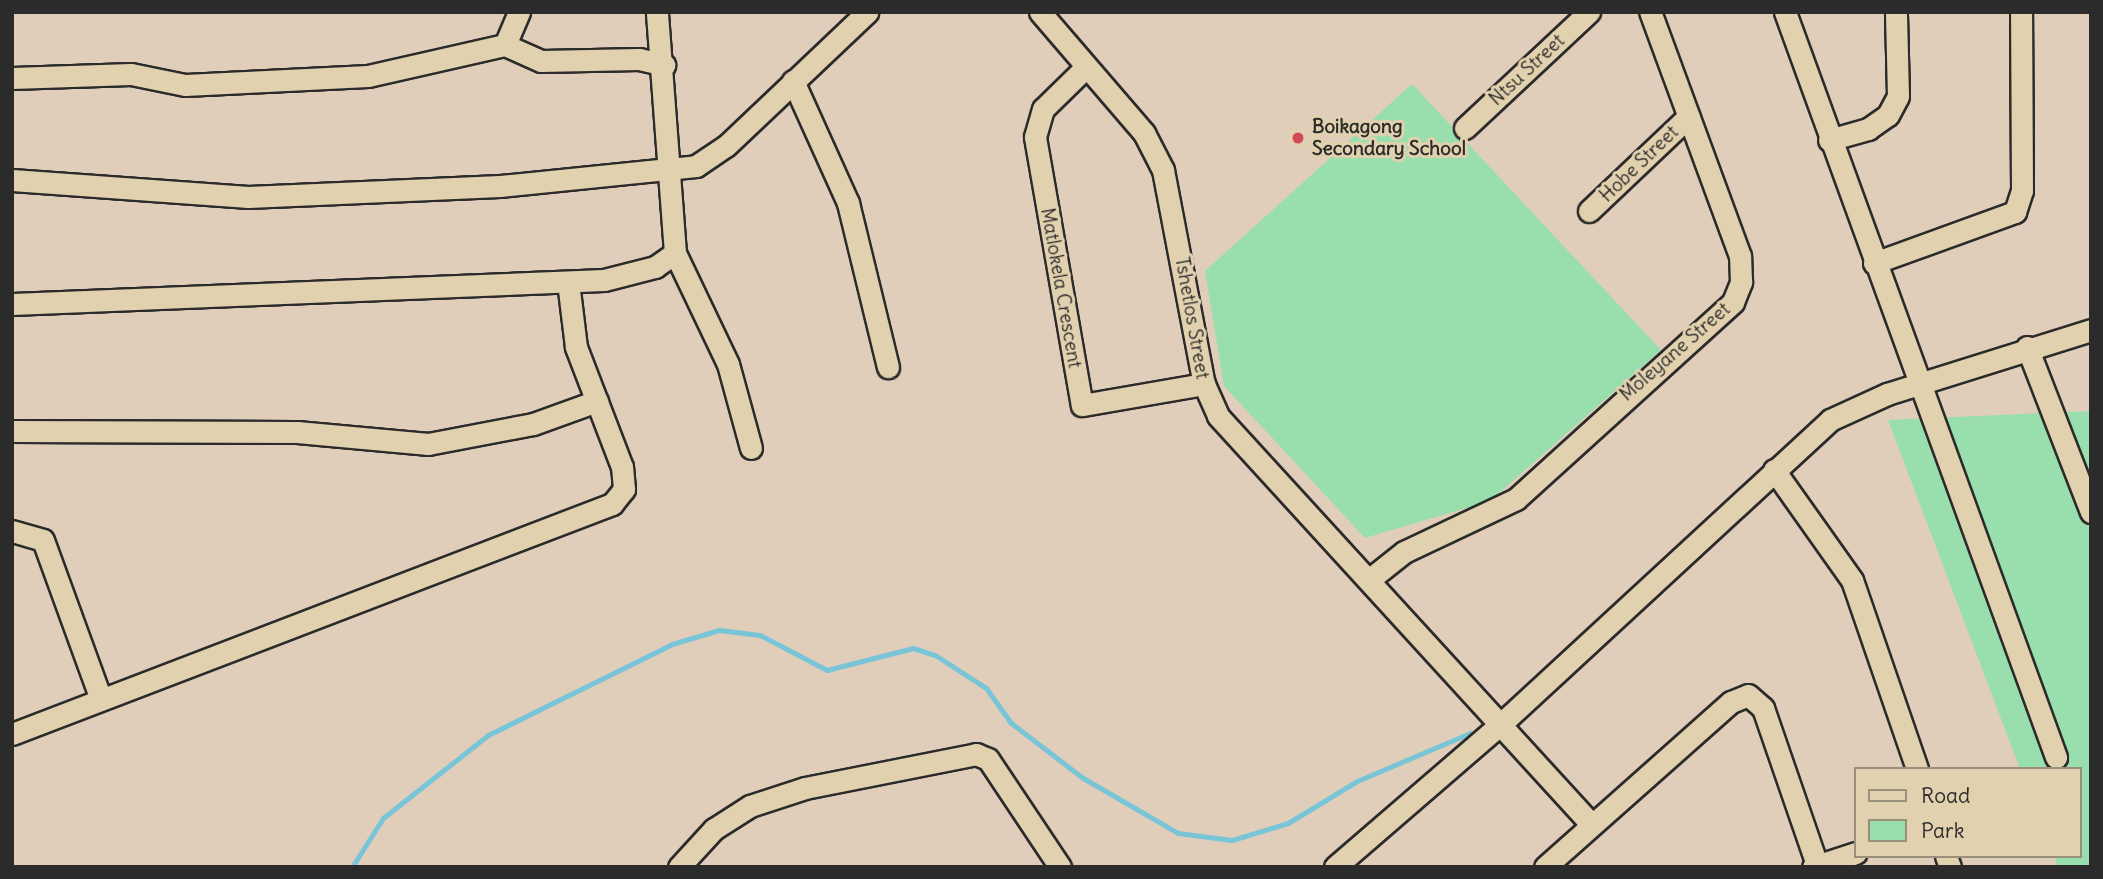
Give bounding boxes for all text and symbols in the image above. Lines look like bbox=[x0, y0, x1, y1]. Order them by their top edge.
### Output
street label: Ntsu Street bbox=[1485, 29, 1569, 111]
place label: Boikagong Secondary School bbox=[1312, 116, 1466, 160]
street label: Hobe Street bbox=[1595, 121, 1683, 207]
marker: Boikagong Secondary School bbox=[1290, 130, 1306, 146]
street label: Matlokela Crescent bbox=[1036, 206, 1086, 370]
street label: Tshetlos Street bbox=[1170, 255, 1214, 381]
street label: Moleyane Street bbox=[1615, 298, 1735, 406]
legend bbox=[1854, 767, 2082, 858]
text: Road bbox=[1921, 782, 1970, 809]
text: Park bbox=[1921, 817, 1964, 844]

